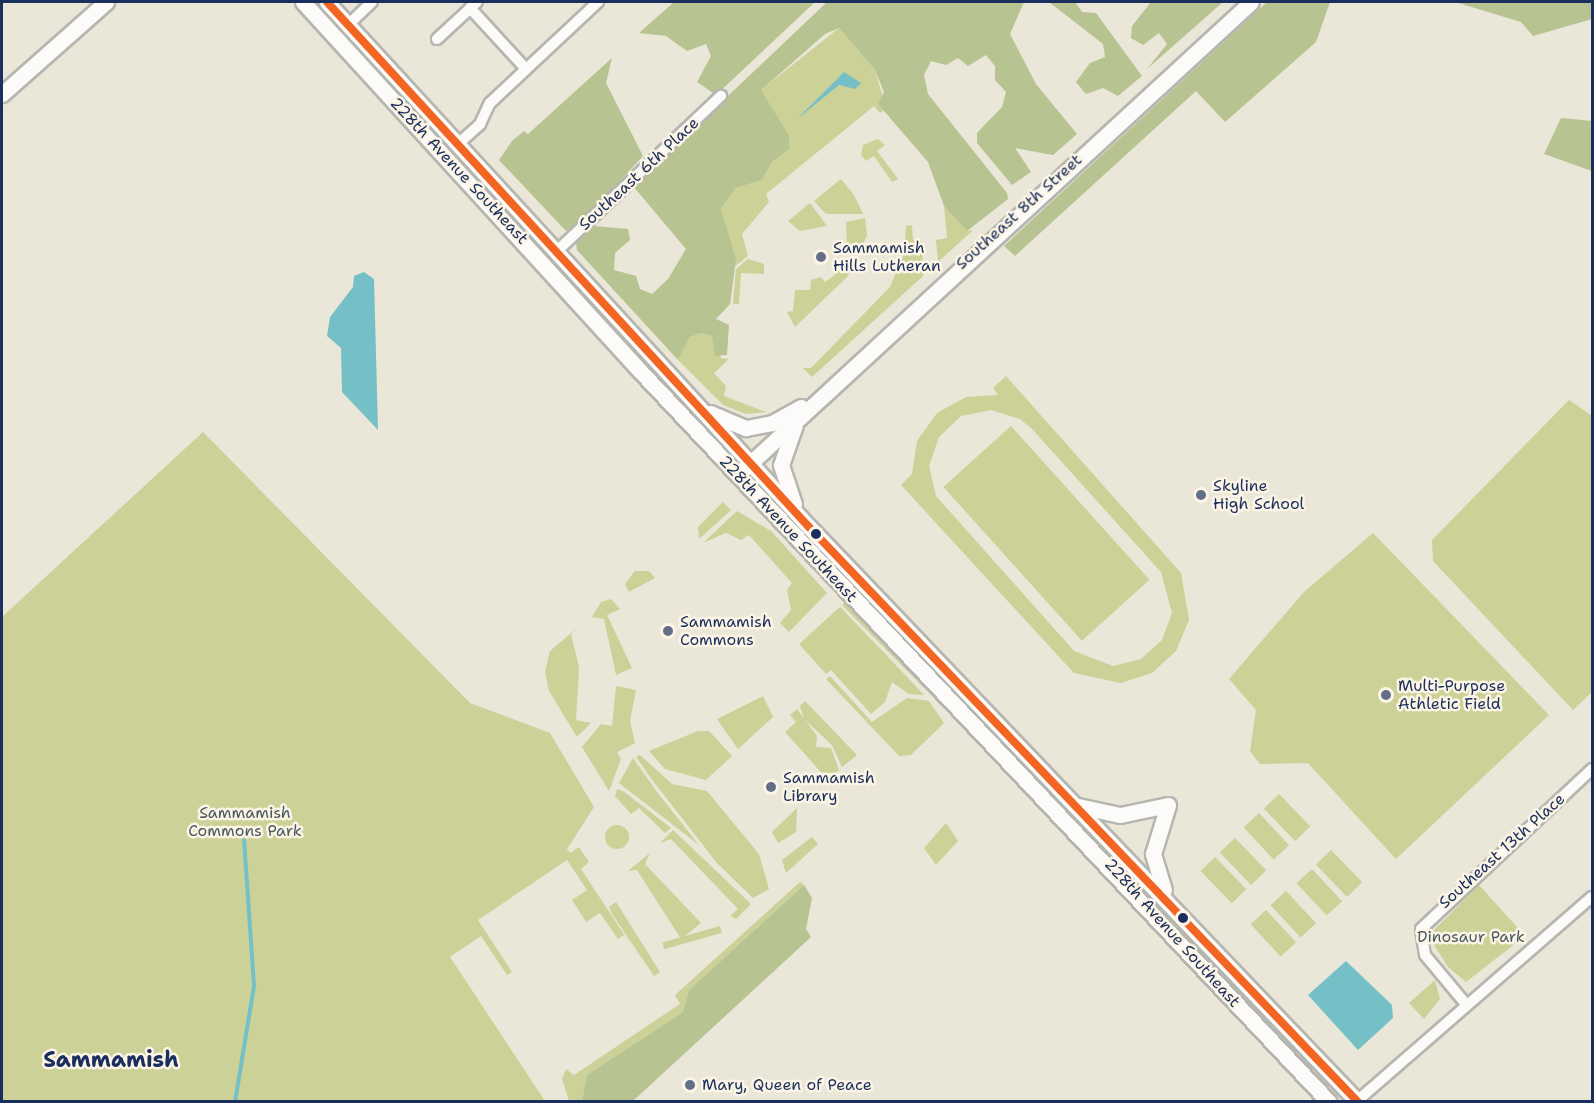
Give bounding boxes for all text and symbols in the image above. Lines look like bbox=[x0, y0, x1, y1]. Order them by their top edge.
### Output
street label: 228th Avenue Southeast bbox=[386, 94, 532, 248]
street label: Southeast 6th Place bbox=[575, 114, 703, 234]
street label: Southeast 8th Street bbox=[952, 150, 1086, 274]
place label: Sammamish Hills Lutheran bbox=[833, 238, 941, 276]
marker: Sammamish Hills Lutheran bbox=[814, 250, 828, 264]
street label: 228th Avenue Southeast bbox=[715, 452, 861, 606]
place label: Skyline High School bbox=[1213, 476, 1304, 514]
marker: Skyline High School bbox=[1194, 488, 1208, 502]
unlabelled marker bbox=[810, 528, 822, 540]
place label: Sammamish Commons bbox=[680, 612, 772, 650]
marker: Sammamish Commons bbox=[661, 624, 675, 638]
place label: Multi-Purpose Athletic Field bbox=[1398, 676, 1505, 714]
marker: Multi-Purpose Athletic Field bbox=[1379, 688, 1393, 702]
place label: Sammamish Library bbox=[783, 768, 875, 806]
marker: Sammamish Library bbox=[764, 780, 778, 794]
street label: Southeast 13th Place bbox=[1435, 789, 1569, 913]
park label: Sammamish Commons Park bbox=[188, 803, 302, 841]
street label: 228th Avenue Southeast bbox=[1100, 855, 1244, 1011]
unlabelled marker bbox=[1177, 912, 1189, 924]
park label: Dinosaur Park bbox=[1417, 927, 1525, 947]
district label: Sammamish bbox=[43, 1047, 179, 1073]
place label: Mary, Queen of Peace bbox=[702, 1075, 872, 1095]
marker: Mary, Queen of Peace bbox=[683, 1078, 697, 1092]

